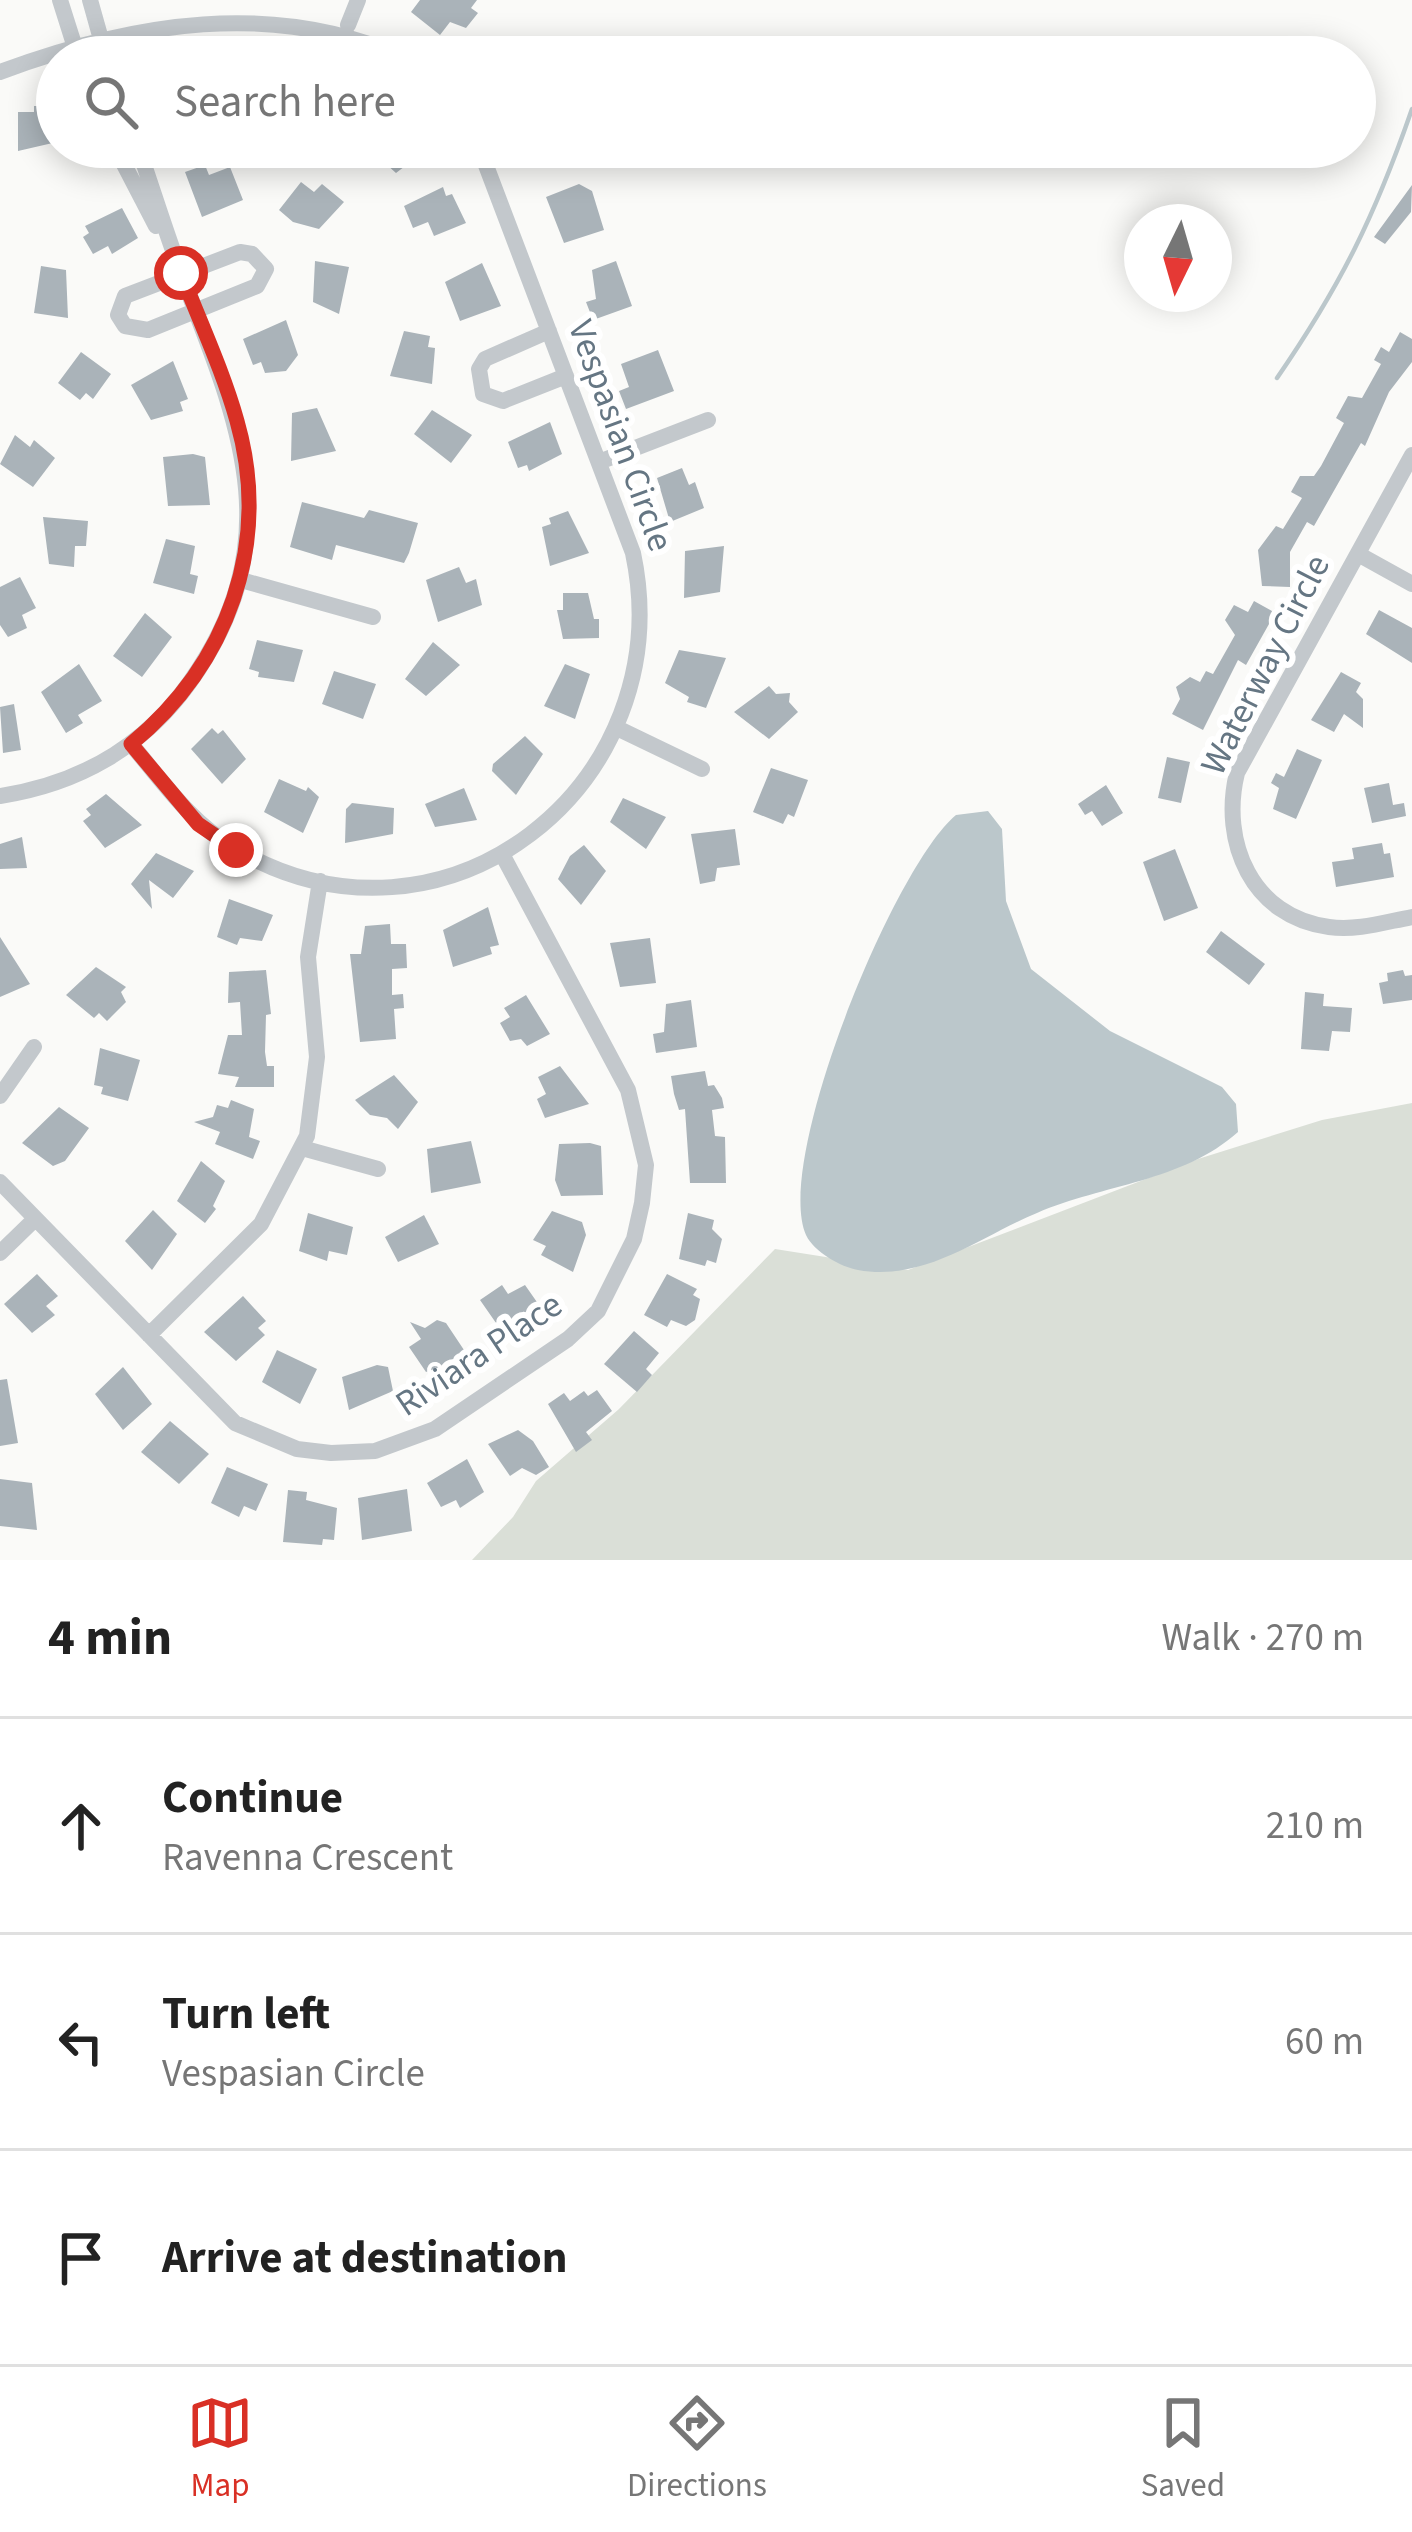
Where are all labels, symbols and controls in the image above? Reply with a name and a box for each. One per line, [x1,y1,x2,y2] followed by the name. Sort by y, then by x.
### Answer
[36,36,1376,168] search box
[78,69,144,135] icon: search
[174,70,396,134] text: Search here
[1124,204,1232,312] north arrow
[154,246,208,300] route start
[555,313,686,558] street label: Vespasian Circle
[1188,546,1343,784] street label: Waterway Circle
[209,823,263,877] route end
[385,1280,572,1429] street label: Riviara Place
[48,1602,172,1674] text: 4 min
[1161,1610,1364,1666] text: Walk · 270 m
[162,1766,343,1830] text: Continue
[48,1793,114,1859] icon: ahead
[1266,1798,1364,1854] text: 210 m
[162,1830,453,1886] text: Ravenna Crescent
[162,1982,330,2046] text: Turn left
[48,2009,114,2075] icon: left
[1285,2014,1364,2070] text: 60 m
[162,2046,425,2102] text: Vespasian Circle
[48,2225,114,2291] icon: arrive
[162,2226,567,2290] text: Arrive at destination
[187,2390,253,2509] tab: Map
[627,2390,767,2509] tab: Directions
[1141,2390,1225,2509] tab: Saved

